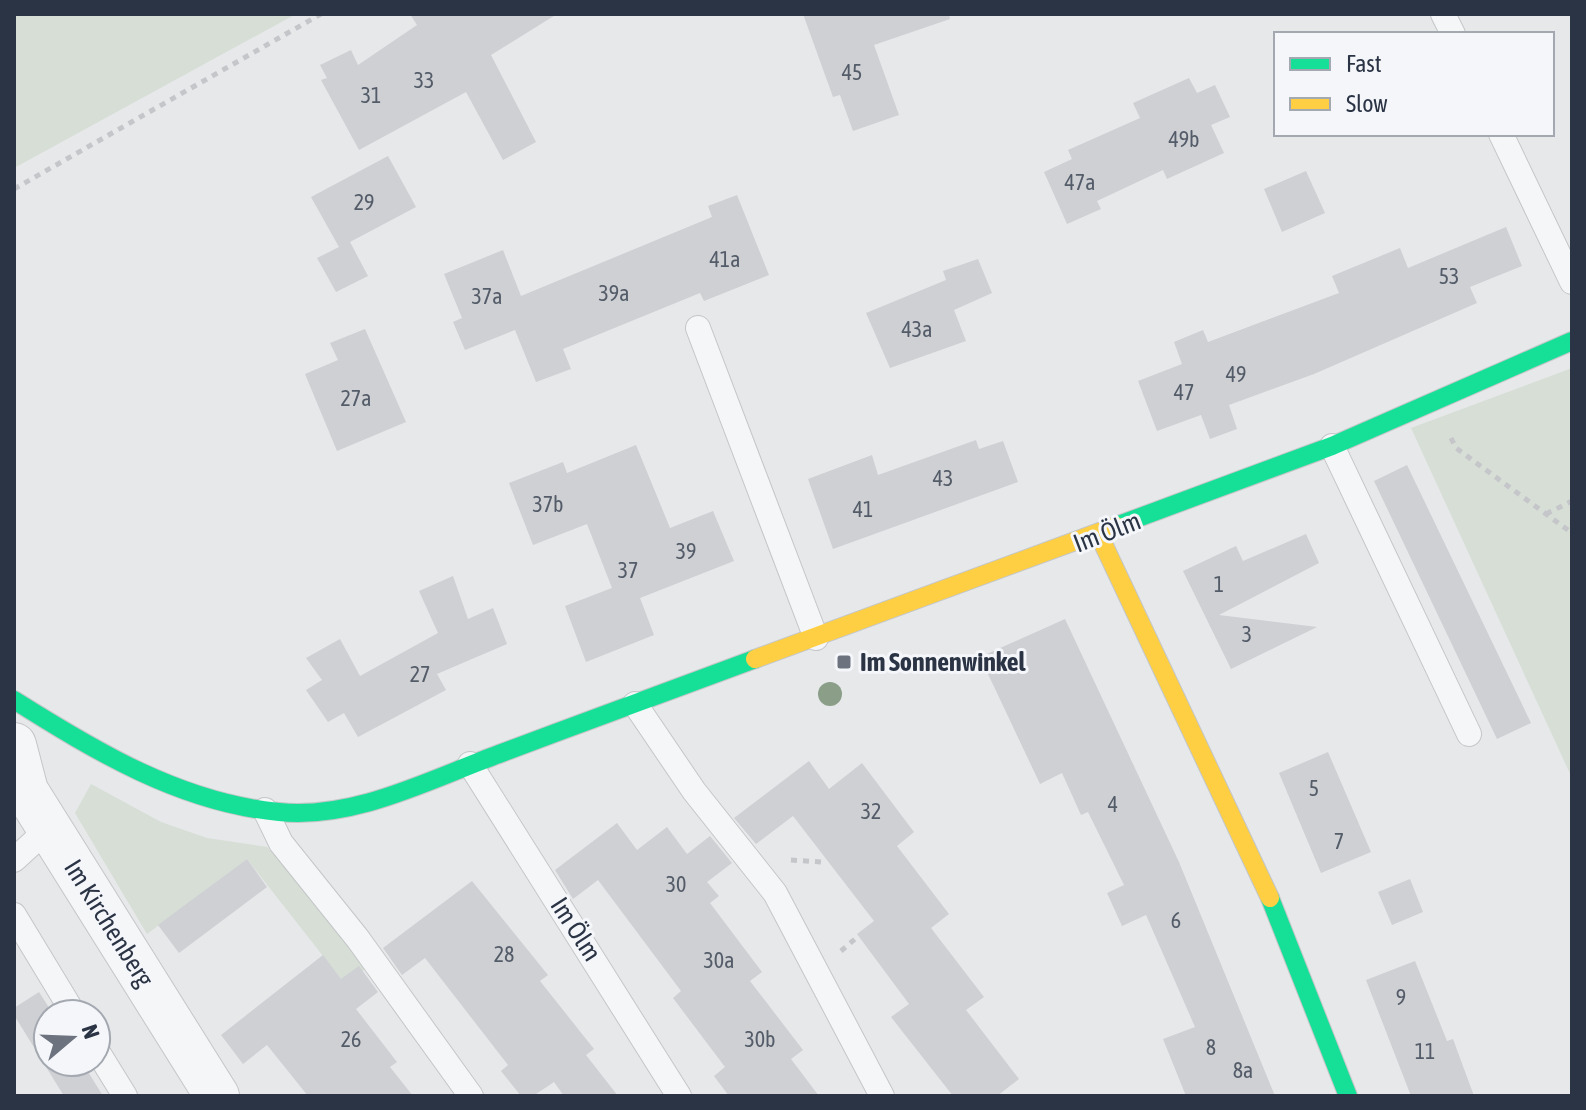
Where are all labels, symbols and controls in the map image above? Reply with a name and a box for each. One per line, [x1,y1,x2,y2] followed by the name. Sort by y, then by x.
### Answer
[1274,32,1554,136] legend
[1346,50,1382,77] text: Fast
[842,59,862,85] house number: 45
[414,67,434,93] house number: 33
[361,82,381,108] house number: 31
[1346,90,1388,117] text: Slow
[1168,126,1200,152] house number: 49b
[1065,169,1095,195] house number: 47a
[354,189,374,215] house number: 29
[710,246,740,272] house number: 41a
[1439,263,1459,289] house number: 53
[599,280,629,306] house number: 39a
[472,283,502,309] house number: 37a
[902,316,932,342] house number: 43a
[1226,361,1246,387] house number: 49
[1174,379,1194,405] house number: 47
[341,385,371,411] house number: 27a
[933,465,953,491] house number: 43
[532,491,564,517] house number: 37b
[853,496,873,522] house number: 41
[1069,506,1145,558] street label: Im Ölm
[676,538,696,564] house number: 39
[618,557,638,583] house number: 37
[1214,571,1224,597] house number: 1
[1242,621,1252,647] house number: 3
[860,647,1027,677] place label: Im Sonnenwinkel
[835,653,853,671] marker: Im Sonnenwinkel
[410,661,430,687] house number: 27
[1309,775,1319,801] house number: 5
[1108,791,1118,817] house number: 4
[861,798,881,824] house number: 32
[1334,828,1344,854] house number: 7
[58,854,160,993] street label: Im Kirchenberg
[666,871,686,897] house number: 30
[544,892,608,966] street label: Im Ölm
[1171,907,1181,933] house number: 6
[494,941,514,967] house number: 28
[704,947,734,973] house number: 30a
[1396,984,1406,1010] house number: 9
[32,998,112,1078] north arrow
[77,1021,105,1042] text: N
[341,1026,361,1052] house number: 26
[744,1026,776,1052] house number: 30b
[1206,1034,1216,1060] house number: 8
[1415,1038,1435,1064] house number: 11
[1233,1057,1253,1083] house number: 8a

